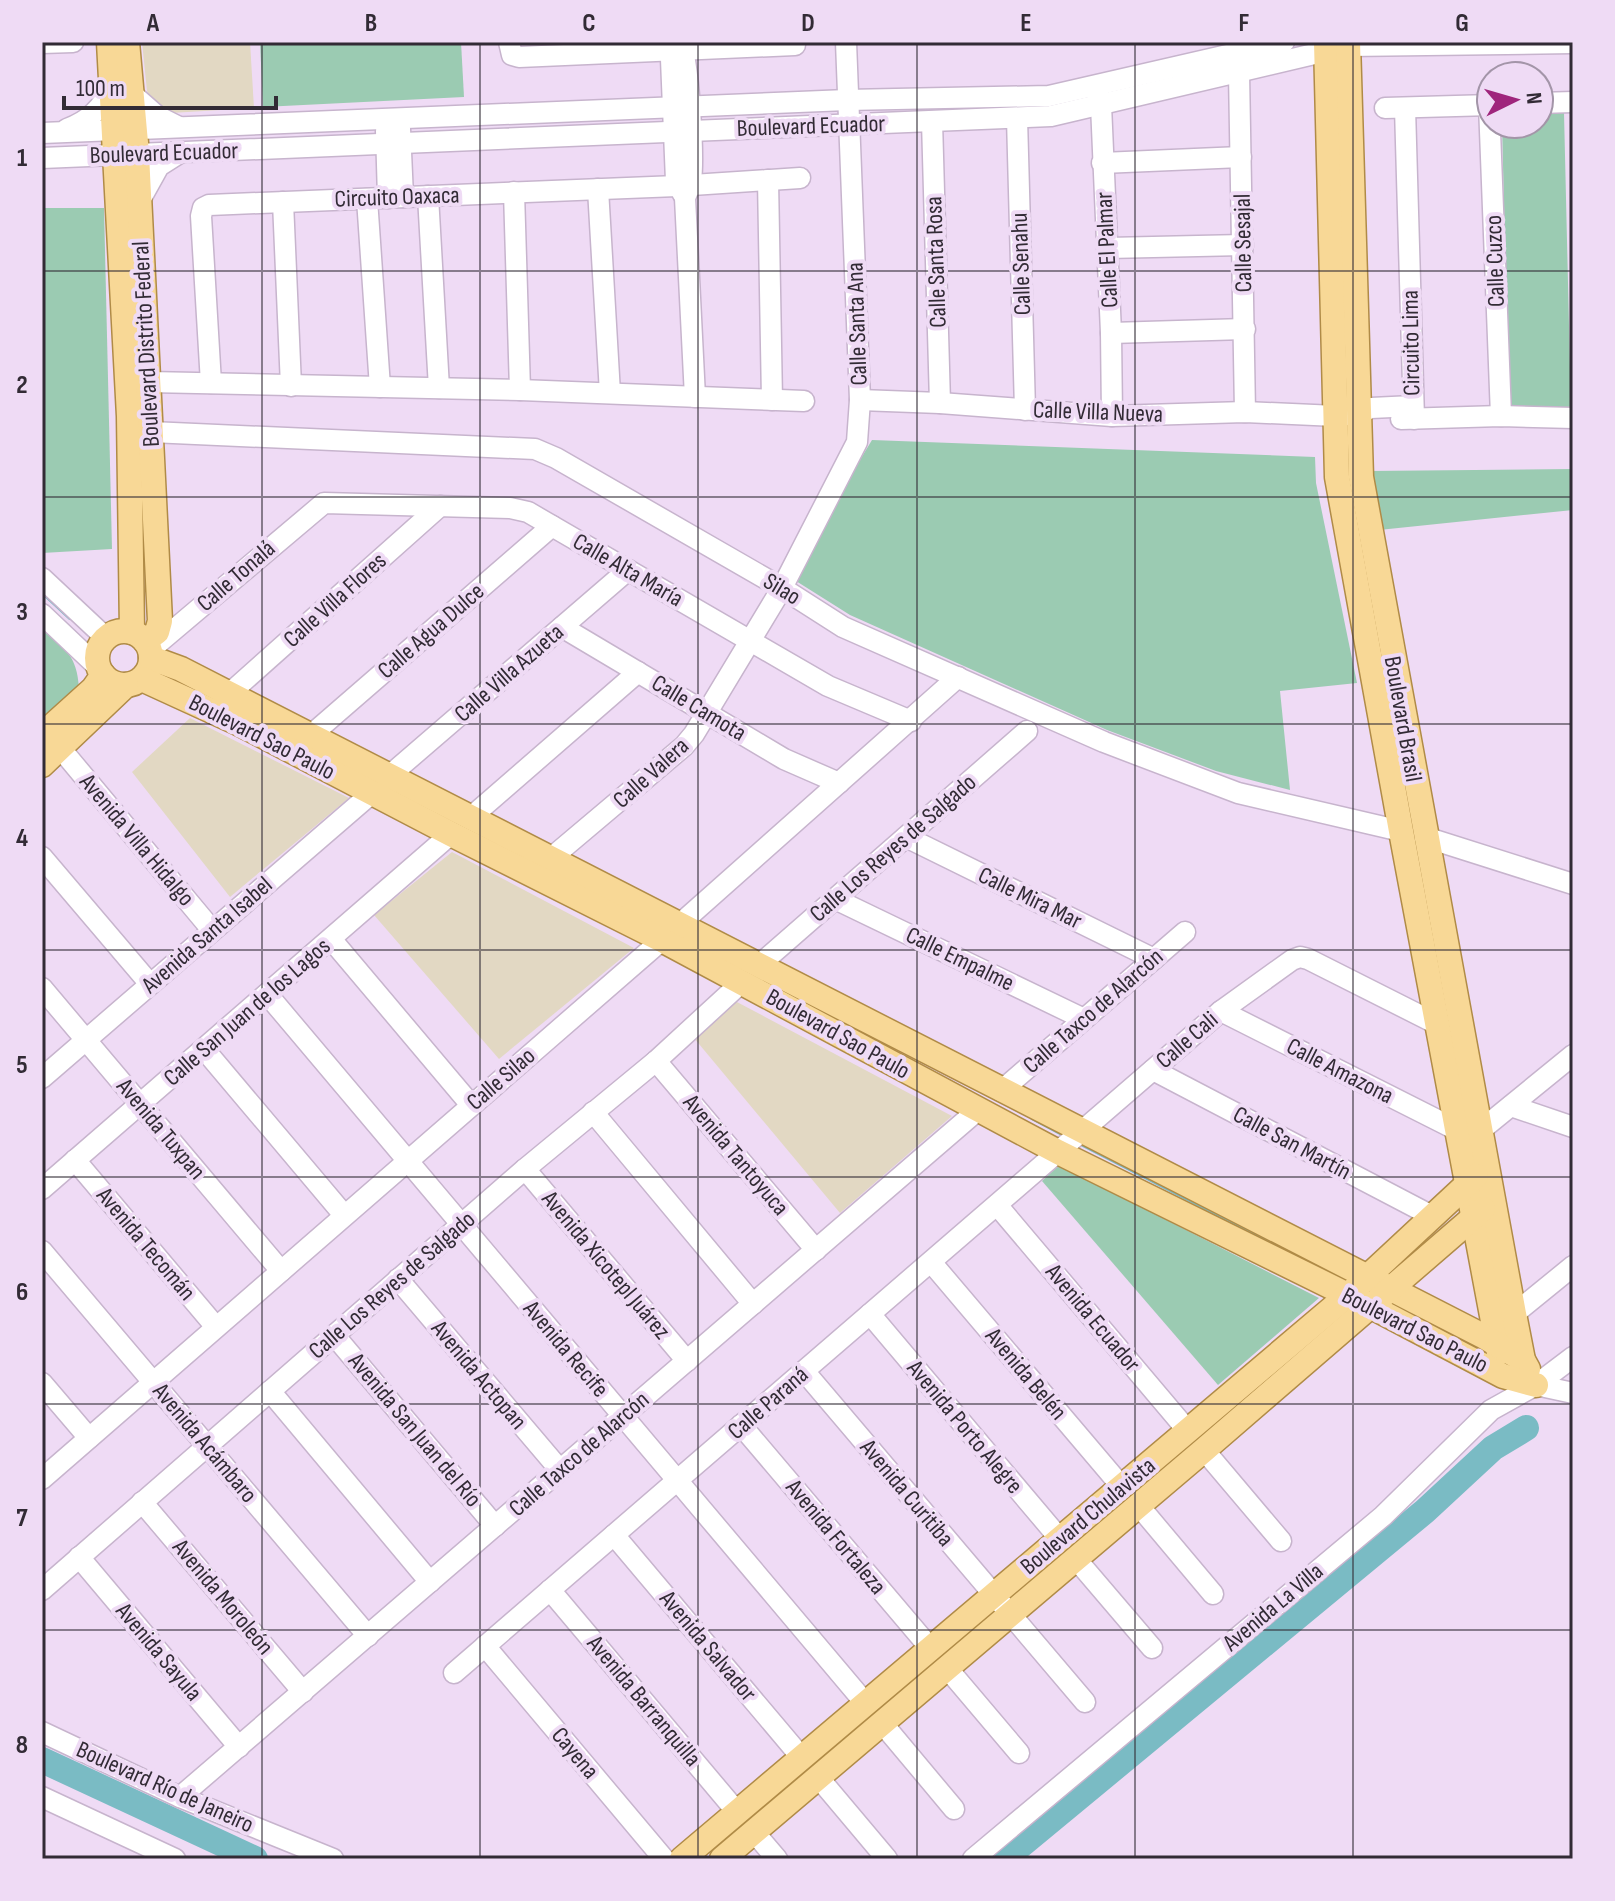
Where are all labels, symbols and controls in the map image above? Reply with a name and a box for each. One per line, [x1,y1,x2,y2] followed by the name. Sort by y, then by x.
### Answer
[146,8,160,39] text: A
[365,8,377,39] text: B
[582,8,596,39] text: C
[801,8,815,39] text: D
[1020,8,1032,39] text: E
[1239,8,1250,39] text: F
[1455,8,1469,39] text: G
[64,60,276,110] scale bar
[1475,60,1555,140] north arrow
[76,74,125,103] text: 100 m
[1519,91,1547,105] text: N
[736,109,886,143] street label: Boulevard Ecuador
[89,136,239,170] street label: Boulevard Ecuador
[17,143,27,174] text: 1
[334,180,460,214] street label: Circuito Oaxaca
[1089,191,1125,309] street label: Calle El Palmar
[1228,193,1258,293] street label: Calle Sesajal
[919,196,953,328] street label: Calle Santa Rosa
[1005,212,1037,316] street label: Calle Senahu
[1479,214,1511,308] street label: Calle Cuzco
[126,240,166,448] street label: Boulevard Distrito Federal
[840,262,874,386] street label: Calle Santa Ana
[1396,290,1426,396] street label: Circuito Lima
[16,370,28,401] text: 2
[1033,395,1163,429] street label: Calle Villa Nueva
[568,527,688,613] street label: Calle Alta María
[191,534,281,618] street label: Calle Tonalá
[278,546,392,654] street label: Calle Villa Flores
[758,567,806,611] street label: Silao
[372,577,490,685] street label: Calle Agua Dulce
[16,597,28,628] text: 3
[448,618,570,728] street label: Calle Villa Azueta
[1378,654,1428,784] street label: Boulevard Brasil
[646,668,752,748] street label: Calle Camota
[184,688,340,786] street label: Boulevard Sao Paulo
[607,731,695,815] street label: Calle Valera
[73,767,201,912] street label: Avenida Villa Hidalgo
[804,768,982,928] street label: Calle Los Reyes de Salgado
[16,823,28,854] text: 4
[974,861,1087,936] street label: Calle Mira Mar
[135,870,278,1000] street label: Avenida Santa Isabel
[901,920,1019,998] street label: Calle Empalme
[158,932,336,1092] street label: Calle San Juan de los Lagos
[1017,942,1169,1080] street label: Calle Taxco de Alarcón
[761,983,915,1085] street label: Boulevard Sao Paulo
[1150,1005,1224,1075] street label: Calle Cali
[1282,1032,1398,1110] street label: Calle Amazona
[461,1041,541,1117] street label: Calle Silao
[16,1050,28,1081] text: 5
[110,1072,212,1185] street label: Avenida Tuxpan
[676,1088,795,1221] street label: Avenida Tantoyuca
[1228,1100,1356,1186] street label: Calle San Martín
[90,1181,202,1306] street label: Avenida Tecomán
[535,1184,677,1345] street label: Avenida Xicotepl Juárez
[303,1205,481,1365] street label: Calle Los Reyes de Salgado
[1039,1257,1147,1378] street label: Avenida Ecuador
[16,1277,28,1308] text: 6
[1337,1281,1493,1379] street label: Boulevard Sao Paulo
[517,1294,615,1403] street label: Avenida Recife
[424,1314,533,1435] street label: Avenida Actopan
[978,1321,1073,1426] street label: Avenida Belén
[342,1346,488,1513] street label: Avenida San Juan del Río
[900,1354,1029,1500] street label: Avenida Porto Alegre
[722,1360,814,1446] street label: Calle Paraná
[146,1377,263,1509] street label: Avenida Acámbaro
[503,1385,655,1523] street label: Calle Taxco de Alarcón
[853,1433,960,1552] street label: Avenida Curitiba
[1015,1451,1161,1581] street label: Boulevard Chulavista
[779,1473,892,1600] street label: Avenida Fortaleza
[16,1503,28,1534] text: 7
[166,1533,280,1661] street label: Avenida Moroleón
[1216,1557,1329,1658] street label: Avenida La Villa
[653,1584,763,1707] street label: Avenida Salvador
[109,1596,208,1707] street label: Avenida Sayula
[580,1629,707,1772] street label: Avenida Barranquilla
[545,1721,605,1785] street label: Cayena
[16,1730,28,1761] text: 8
[72,1735,258,1839] street label: Boulevard Río de Janeiro

